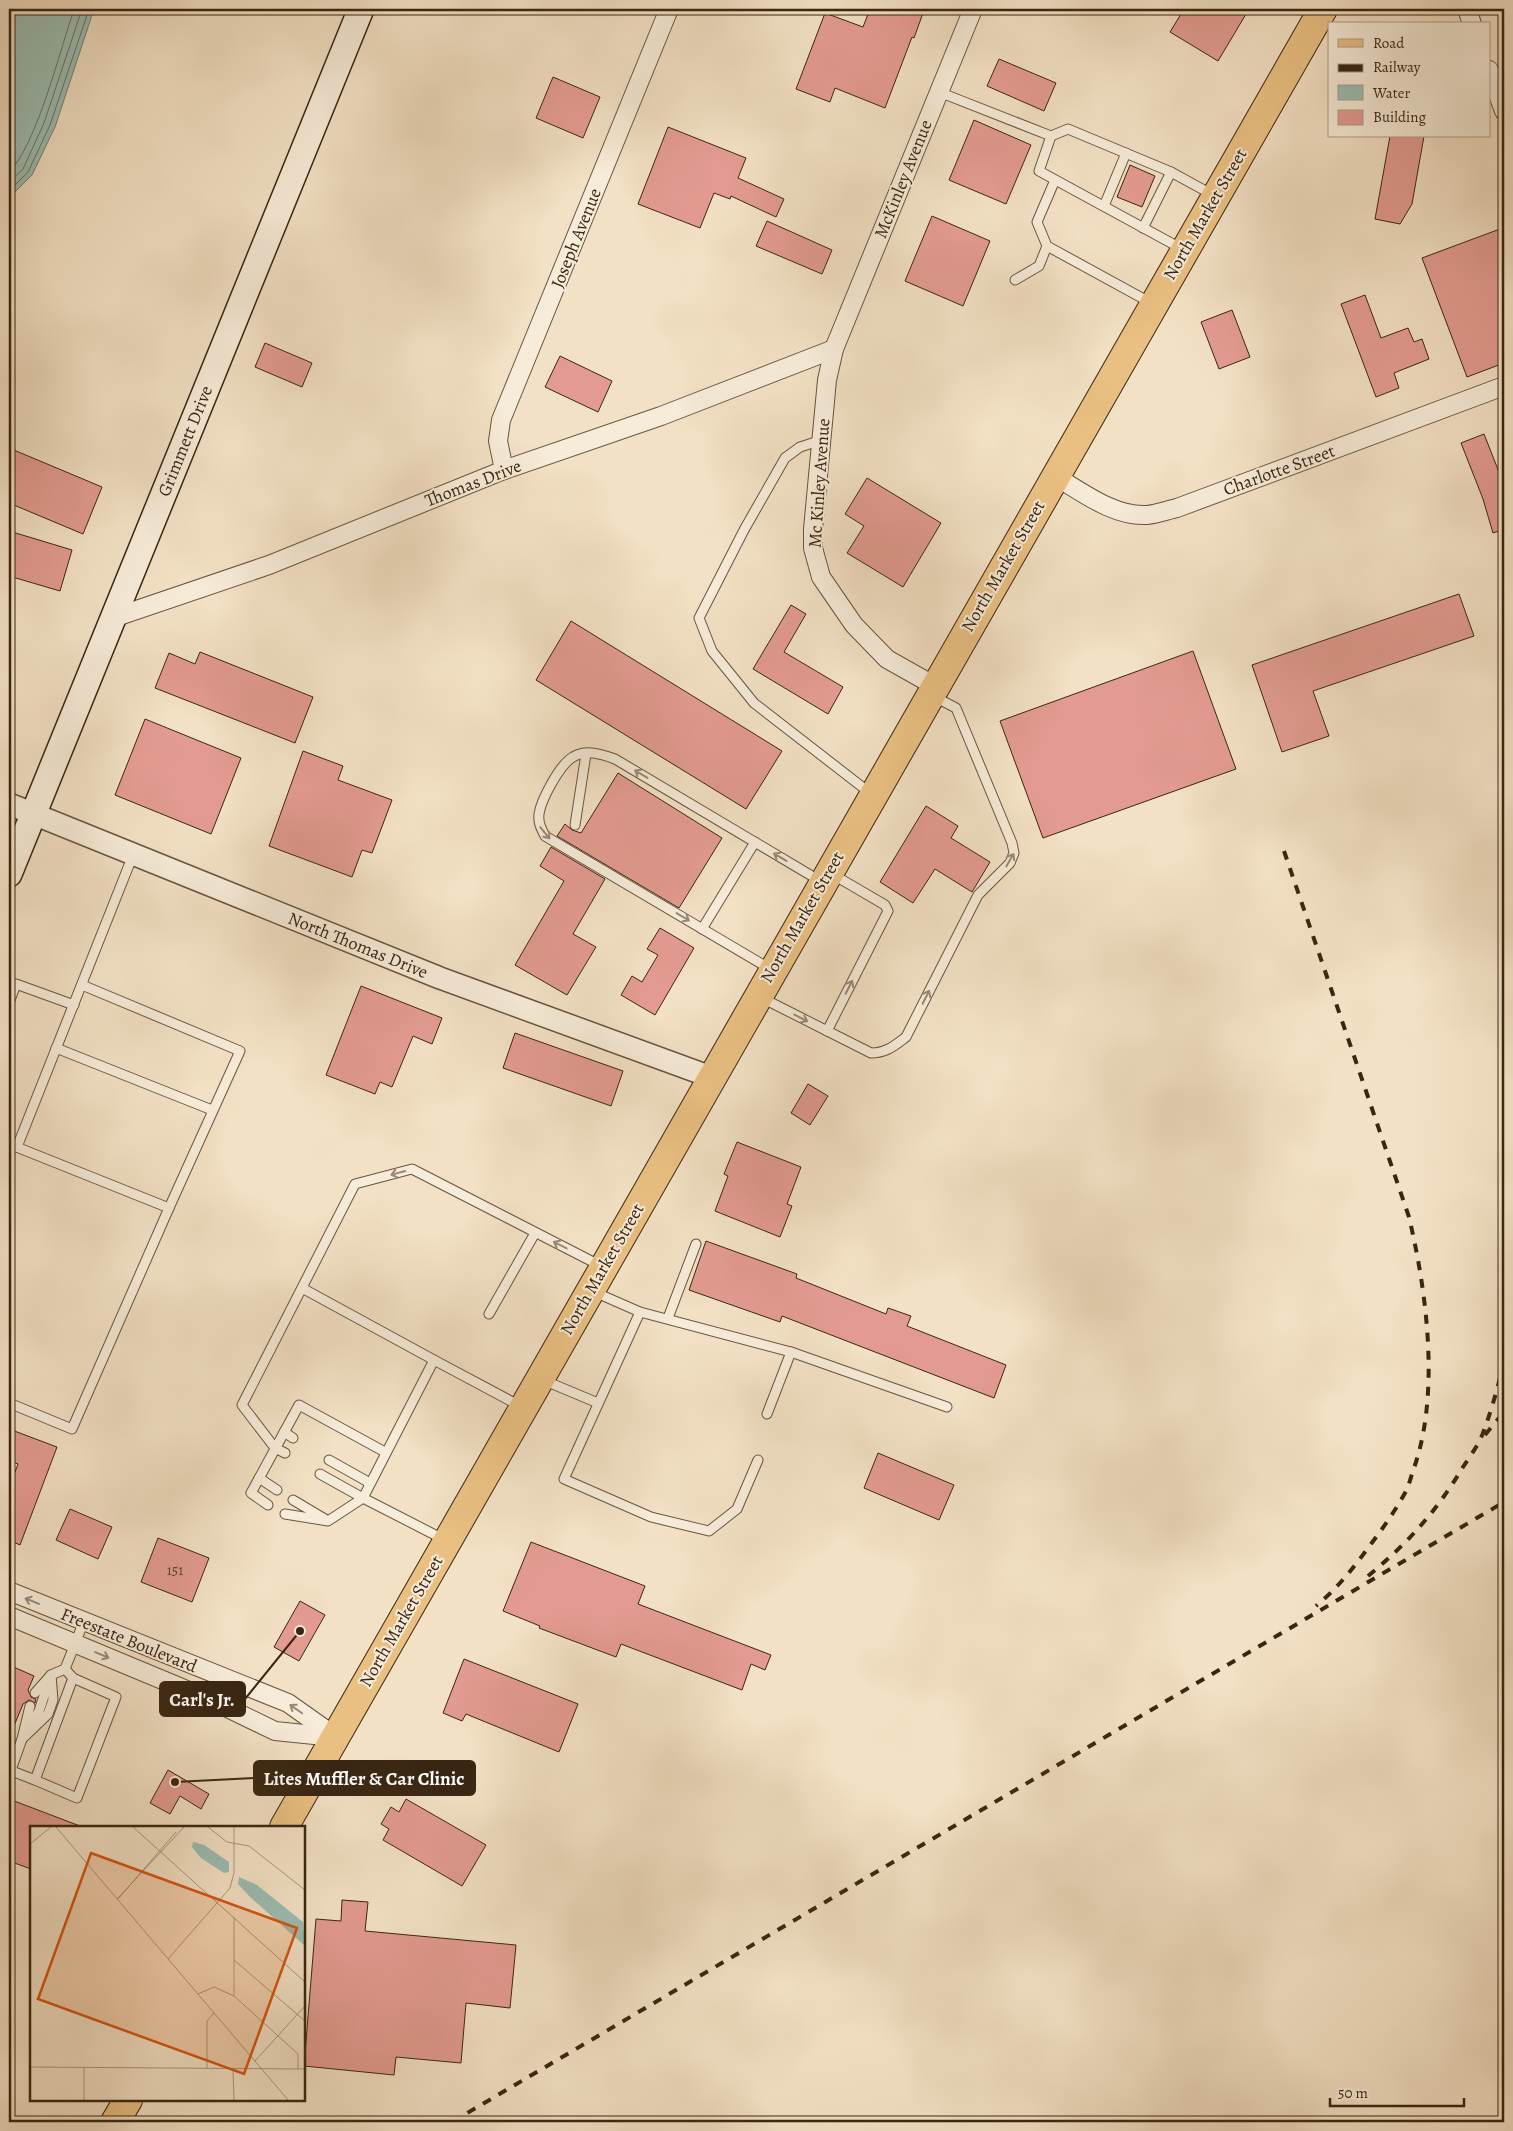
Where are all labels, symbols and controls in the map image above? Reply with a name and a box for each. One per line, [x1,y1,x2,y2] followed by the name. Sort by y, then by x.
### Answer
[1328,22,1490,138] legend
[1373,33,1405,53] text: Road
[1373,57,1421,77] text: Railway
[1372,83,1410,103] text: Water
[1373,107,1426,127] text: Building
[868,116,938,242] street label: McKinley Avenue
[1158,144,1252,284] street label: North Market Street
[545,184,607,292] street label: Joseph Avenue
[152,382,218,500] street label: Grimmett Drive
[802,417,836,549] street label: Mc Kinley Avenue
[1220,439,1338,501] street label: Charlotte Street
[421,454,525,512] street label: Thomas Drive
[956,496,1050,636] street label: North Market Street
[634,769,648,779] one-way arrow
[539,826,550,839] one-way arrow
[755,847,849,987] street label: North Market Street
[774,852,788,862] one-way arrow
[1005,853,1015,868] one-way arrow
[284,906,432,984] street label: North Thomas Drive
[675,913,689,923] one-way arrow
[844,980,854,995] one-way arrow
[921,990,931,1005] one-way arrow
[793,1014,808,1023] one-way arrow
[391,1169,407,1178] one-way arrow
[555,1199,649,1339] street label: North Market Street
[552,1240,567,1250] one-way arrow
[354,1551,448,1691] street label: North Market Street
[167,1560,183,1580] house number: 151
[25,1595,40,1604] one-way arrow
[57,1602,201,1678] street label: Freestate Boulevard
[94,1650,109,1660] one-way arrow
[160,1682,245,1716] callout: Carl's Jr.
[169,1687,235,1713] text: Carl's Jr.
[289,1704,303,1714] one-way arrow
[254,1761,475,1795] callout: Lites Muffler & Car Clinic
[263,1766,465,1792] text: Lites Muffler & Car Clinic
[30,1826,305,2101] inset map
[1330,2076,1464,2108] scale bar
[1338,2083,1368,2103] text: 50 m

